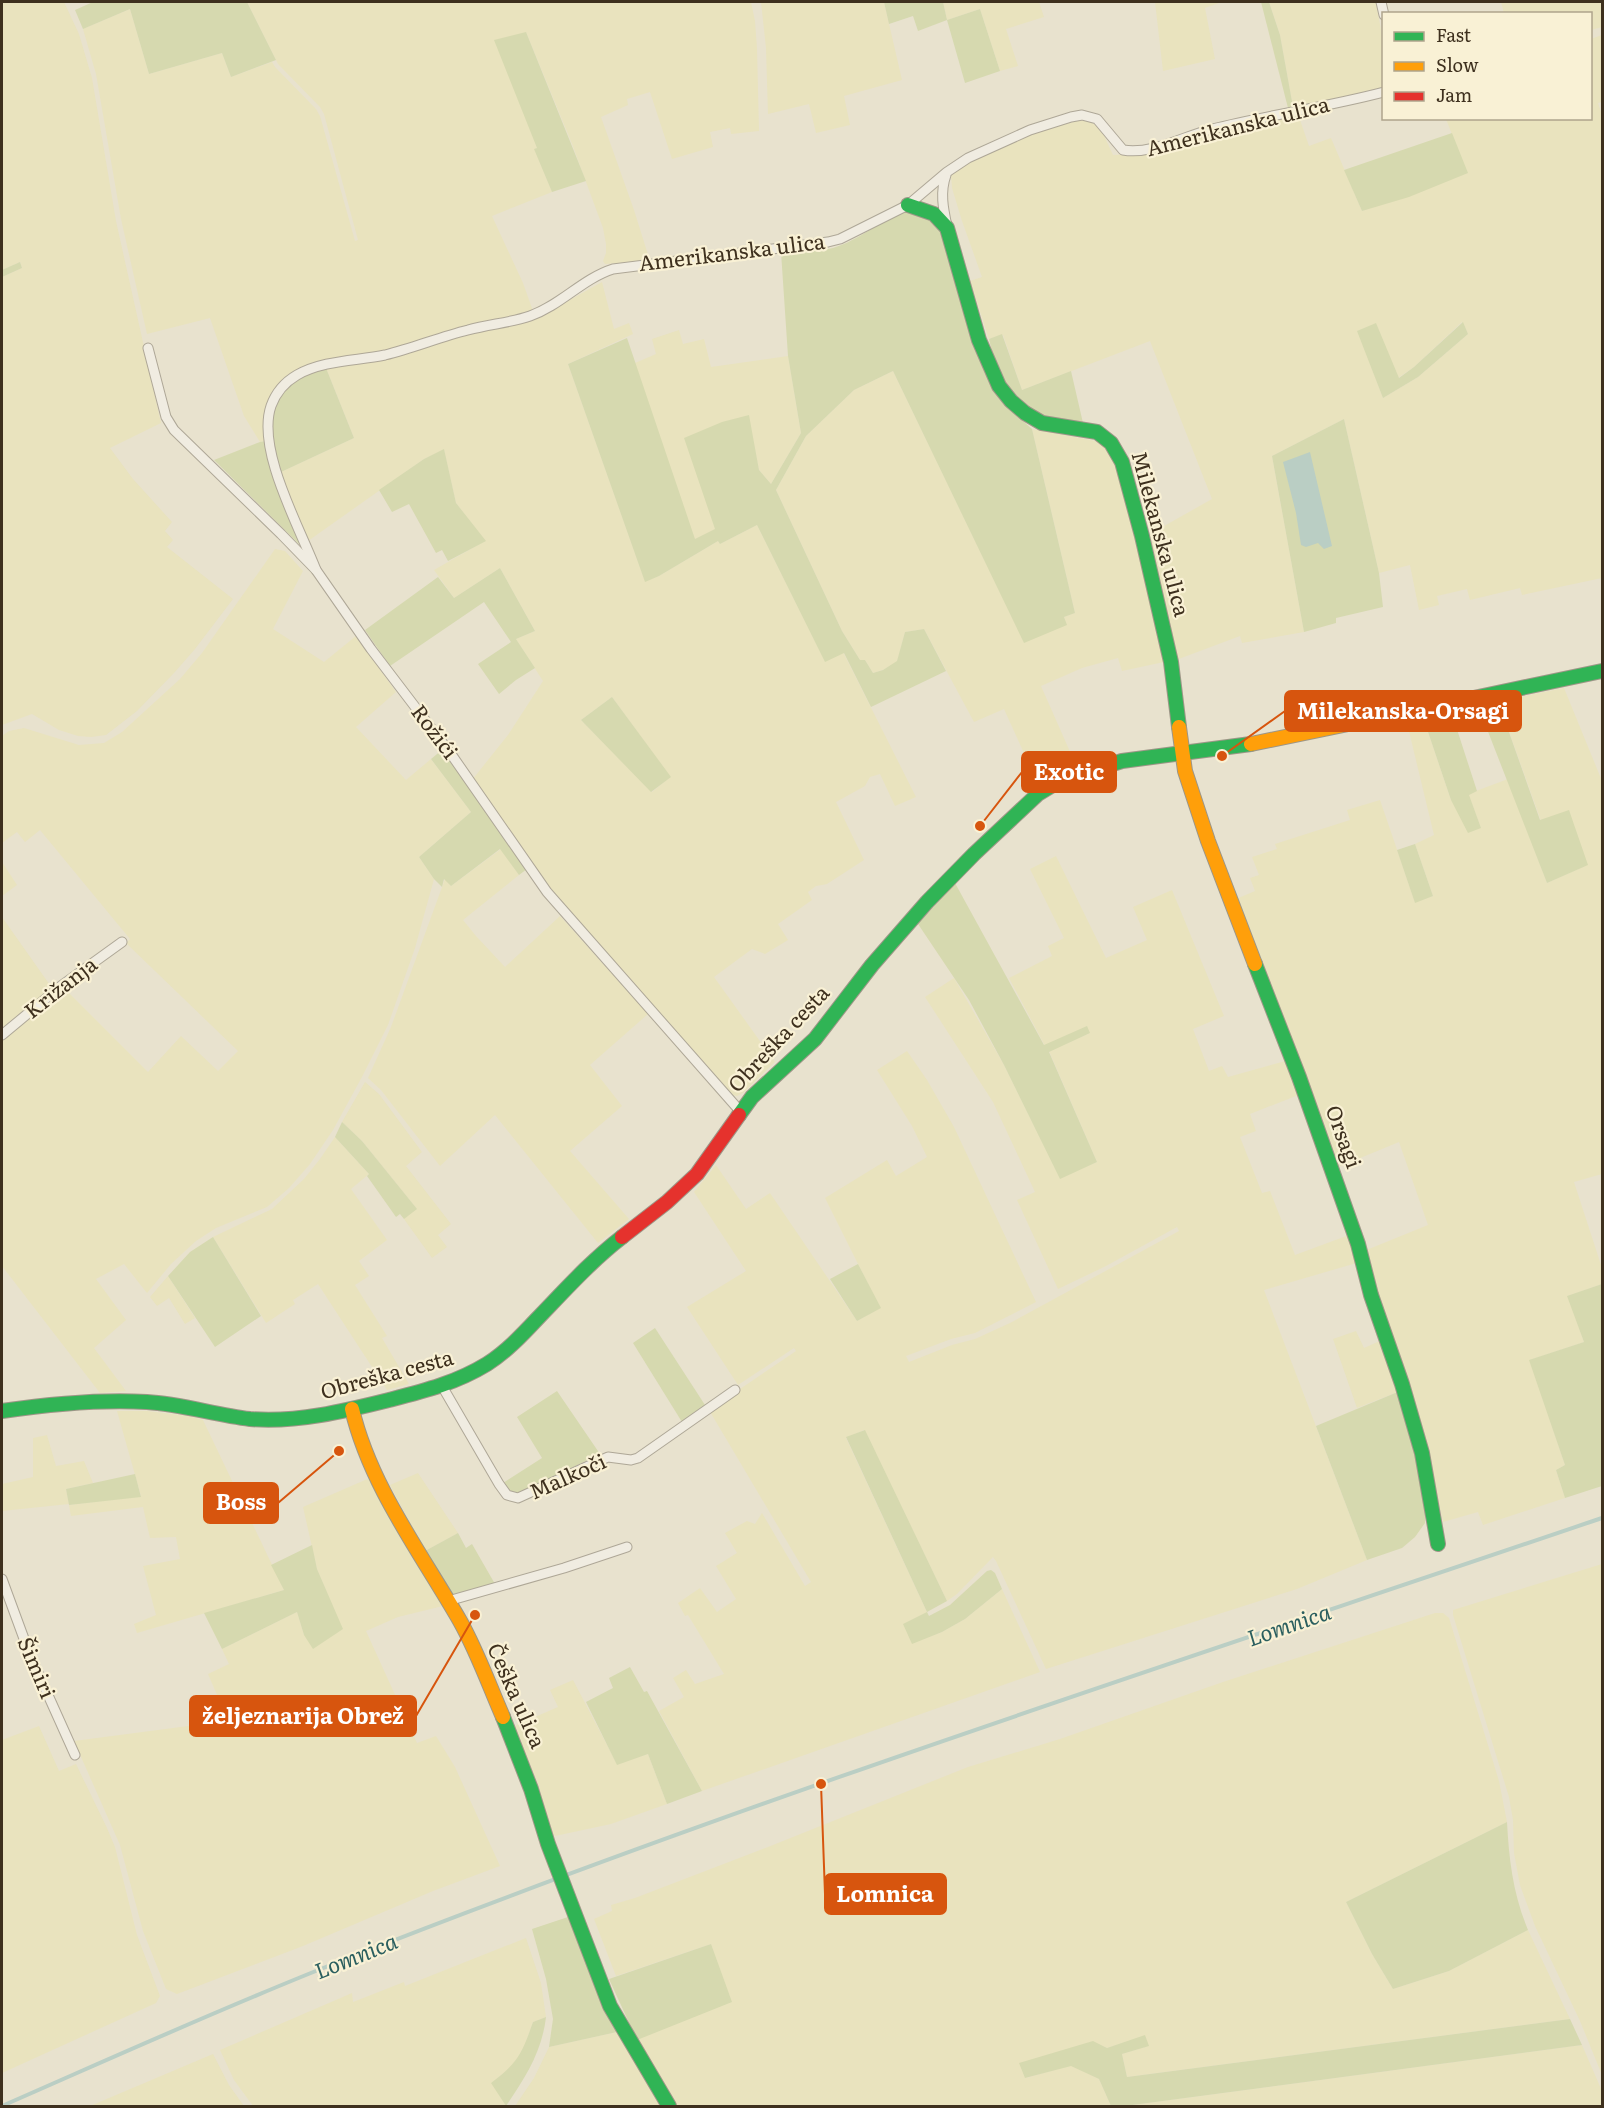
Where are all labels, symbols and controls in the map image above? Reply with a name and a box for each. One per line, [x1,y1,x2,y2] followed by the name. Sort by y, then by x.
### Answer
[1382,12,1592,120] legend
[1436,21,1472,48] text: Fast
[1436,51,1479,78] text: Slow
[1436,81,1472,108] text: Jam
[1143,87,1333,162] street label: Amerikanska ulica
[637,224,827,277] street label: Amerikanska ulica
[1125,447,1200,620] street label: Milekanska ulica
[1285,691,1521,731] callout: Milekanska-Orsagi
[1297,693,1509,726] text: Milekanska-Orsagi
[405,697,467,764] street label: Rožići
[1022,752,1116,792] callout: Exotic
[1034,754,1104,787] text: Exotic
[16,947,103,1024] street label: Križanja
[719,976,835,1098] street label: Obreška cesta
[1320,1100,1371,1172] street label: Orsagi
[316,1340,457,1405] street label: Obreška cesta
[524,1444,610,1505] street label: Malkoči
[204,1483,278,1523] callout: Boss
[216,1484,266,1517] text: Boss
[1242,1594,1335,1653] water label: Lomnica
[12,1632,65,1702] street label: Šimiri
[481,1637,556,1753] street label: Češka ulica
[190,1696,416,1736] callout: željeznarija Obrež
[202,1698,404,1731] text: željeznarija Obrež
[825,1874,946,1914] callout: Lomnica
[836,1876,934,1909] text: Lomnica
[309,1923,402,1986] water label: Lomnica

